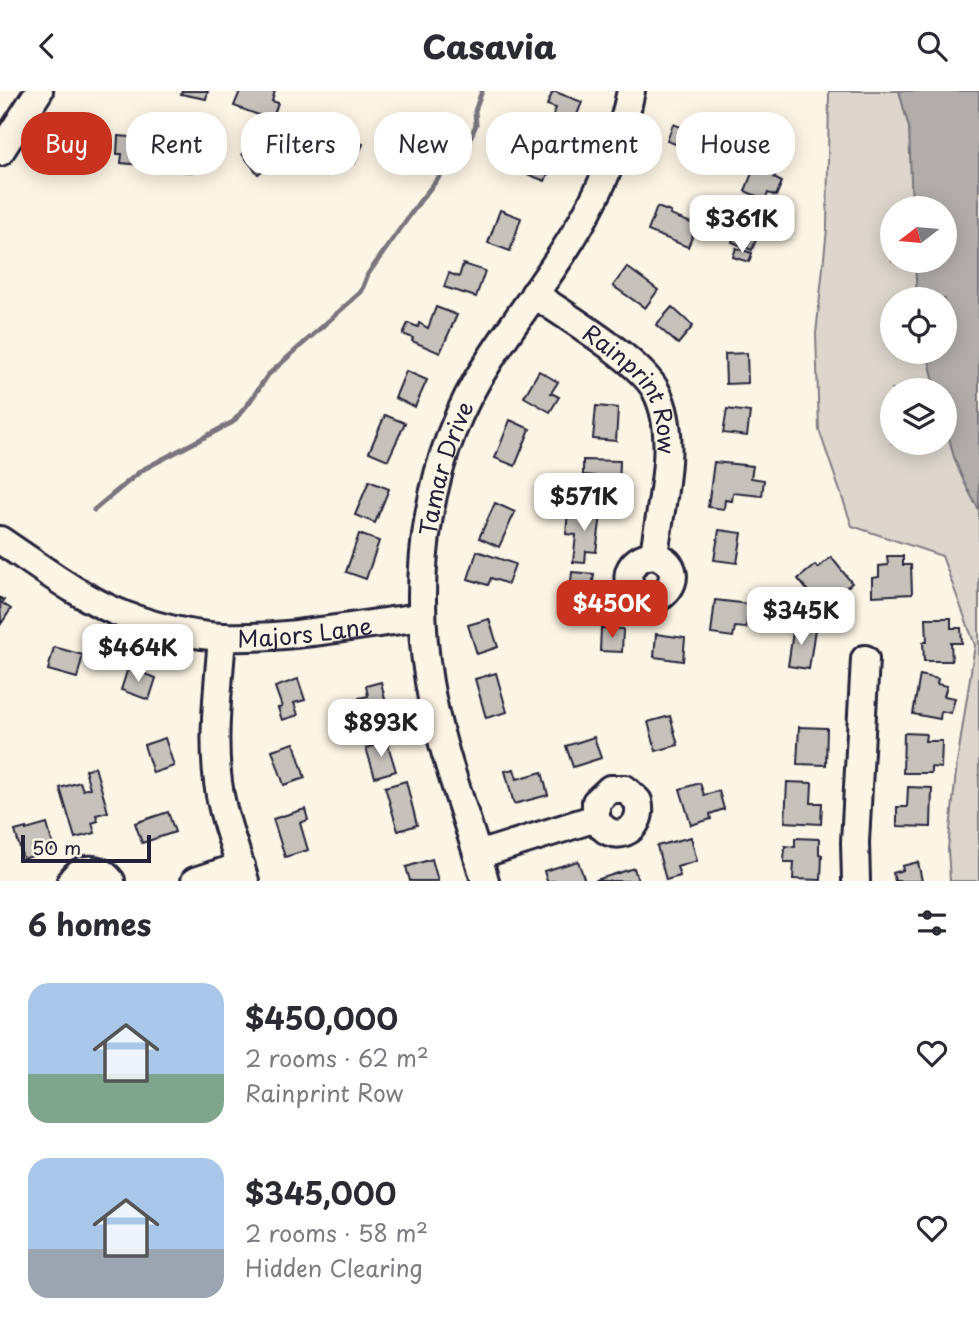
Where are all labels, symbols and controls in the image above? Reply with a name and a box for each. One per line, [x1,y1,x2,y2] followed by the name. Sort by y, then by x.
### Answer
[422,22,557,70] text: Casavia
[28,27,66,65] icon: back
[913,27,951,65] icon: search
[21,112,112,175] chip: Buy
[126,112,227,175] chip: Rent
[241,112,360,175] chip: Filters
[374,112,472,175] chip: New
[486,112,662,175] chip: Apartment
[676,112,795,175] chip: House
[693,195,791,255] pin: $361K
[880,196,957,273] north arrow
[880,196,957,455] map controls
[706,200,778,235] text: $361K
[880,287,957,364] button: locate
[576,315,685,454] street label: Rainprint Row
[880,378,957,455] button: layers
[409,394,481,538] street label: Tamar Drive
[535,473,633,533] pin: $571K
[550,478,618,513] text: $571K
[563,581,661,640] pin: $450K
[573,585,651,620] text: $450K
[752,587,850,647] pin: $345K
[763,592,839,627] text: $345K
[237,607,374,655] street label: Majors Lane
[89,625,187,684] pin: $464K
[98,629,178,664] text: $464K
[332,699,430,759] pin: $893K
[344,704,418,739] text: $893K
[21,832,150,864] scale bar
[32,833,81,861] text: 50 m
[28,901,151,946] text: 6 homes
[913,904,951,942] icon: filters
[245,995,398,1040] text: $450,000
[84,1011,168,1095] icon: home
[913,1034,951,1072] icon: heart
[245,1040,429,1075] text: 2 rooms · 62 m²
[245,1075,403,1110] text: Rainprint Row
[245,1170,396,1215] text: $345,000
[84,1186,168,1270] icon: home
[913,1209,951,1247] icon: heart
[245,1215,428,1250] text: 2 rooms · 58 m²
[245,1250,423,1285] text: Hidden Clearing

